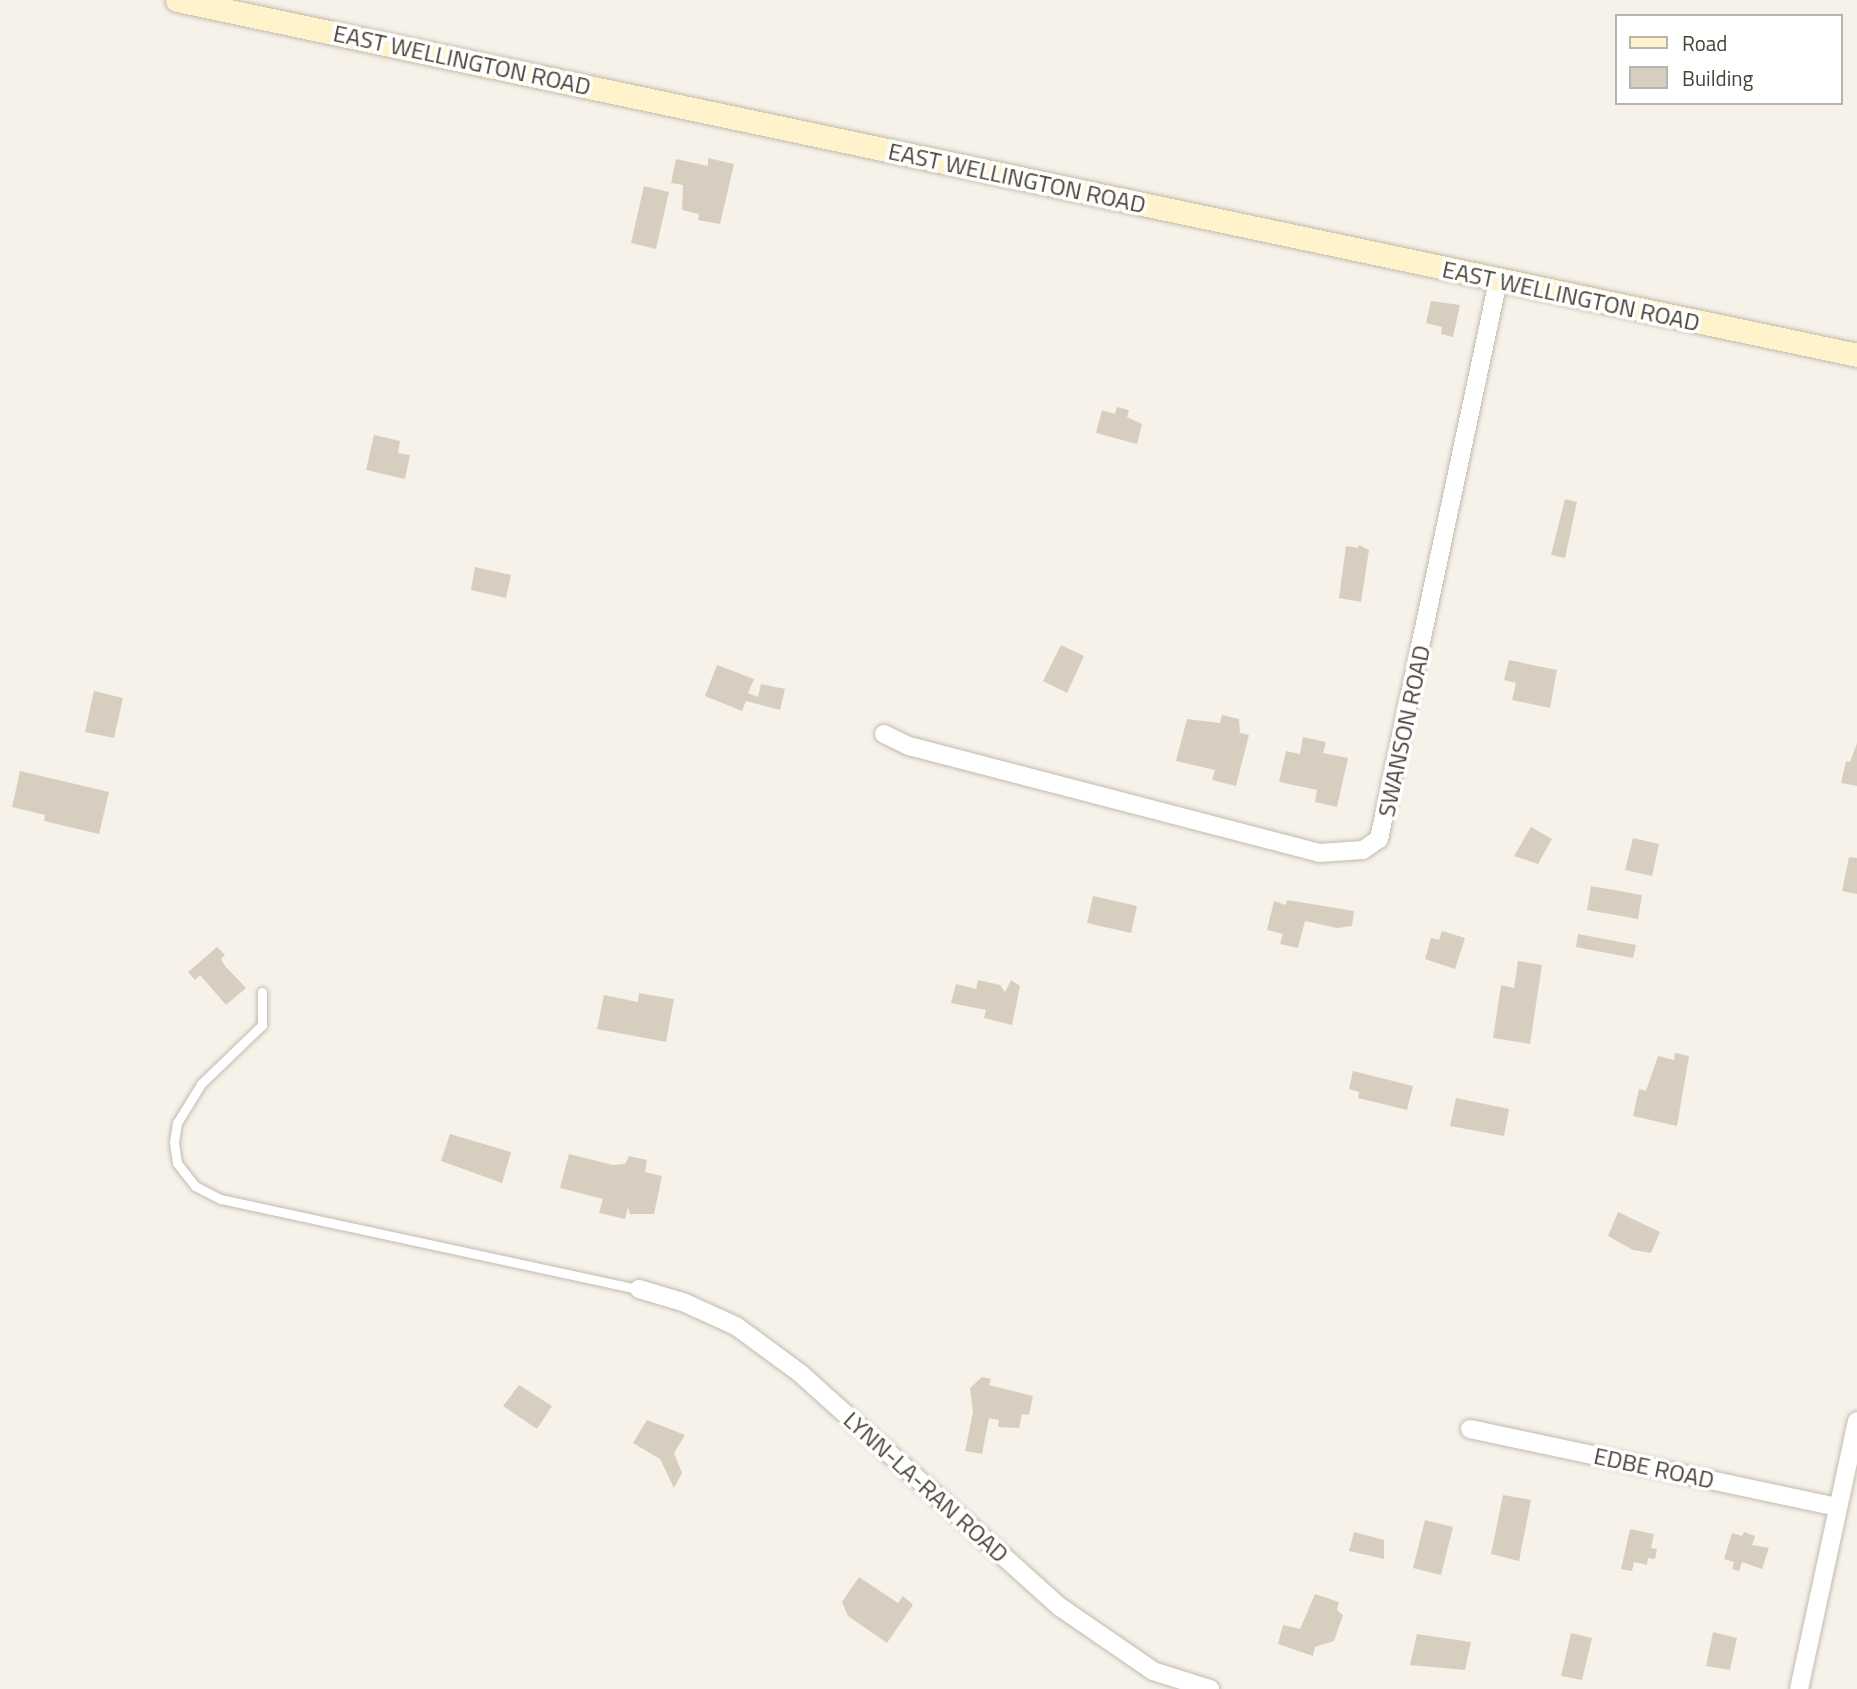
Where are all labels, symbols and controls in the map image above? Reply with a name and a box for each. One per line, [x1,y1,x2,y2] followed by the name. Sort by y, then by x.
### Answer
[1616,14,1843,105] legend
[331,19,593,101] street label: EAST WELLINGTON ROAD
[1682,27,1727,59] text: Road
[1682,62,1753,94] text: Building
[886,137,1148,219] street label: EAST WELLINGTON ROAD
[1440,255,1702,337] street label: EAST WELLINGTON ROAD
[1372,643,1436,819] street label: SWANSON ROAD
[838,1405,1014,1569] street label: LYNN-LA-RAN ROAD
[1591,1441,1717,1495] street label: EDBE ROAD

